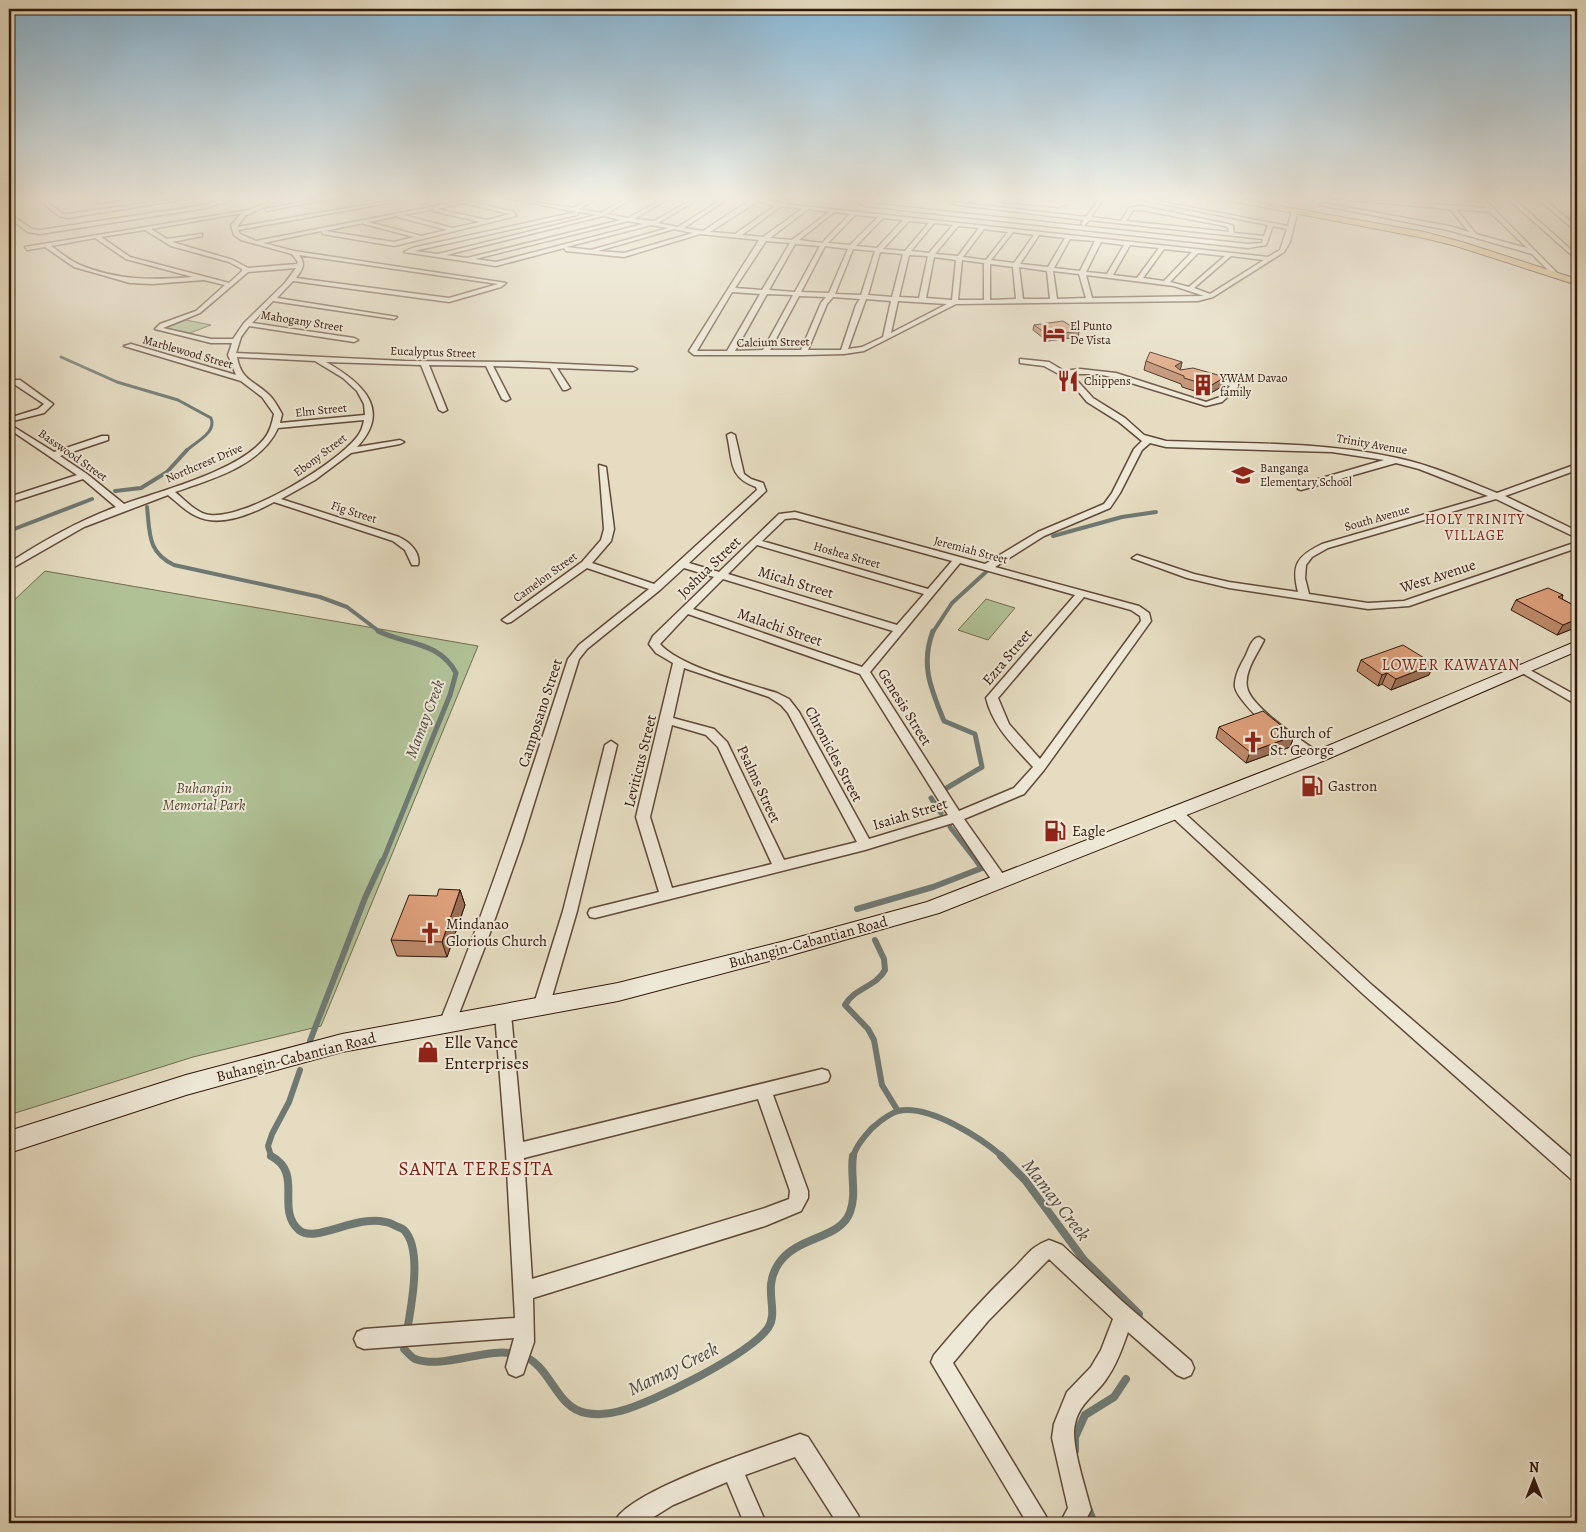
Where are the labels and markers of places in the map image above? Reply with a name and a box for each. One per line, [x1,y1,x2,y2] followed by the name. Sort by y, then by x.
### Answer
[1070,318,1112,348] place label: El Punto De Vista
[1041,320,1067,346] hotel icon: El Punto De Vista
[1055,368,1081,394] restaurant icon: Chippens
[1219,370,1288,400] place label: YWAM Davao family
[1190,372,1216,398] building icon: YWAM Davao family
[1084,373,1131,389] place label: Chippens
[1260,460,1352,490] place label: Banganga Elementary School
[1230,462,1256,488] school or university icon: Banganga Elementary School
[1270,723,1334,760] place label: Church of St. George
[1240,729,1266,755] church icon: Church of St. George
[1299,773,1325,799] fuel station icon: Gastron
[1328,776,1377,796] place label: Gastron
[1042,818,1068,844] fuel station icon: Eagle
[1072,821,1106,841] place label: Eagle
[446,914,547,951] place label: Mindanao Glorious Church
[417,920,443,946] church icon: Mindanao Glorious Church
[444,1030,529,1075] place label: Elle Vance Enterprises
[415,1039,441,1065] shop icon: Elle Vance Enterprises

